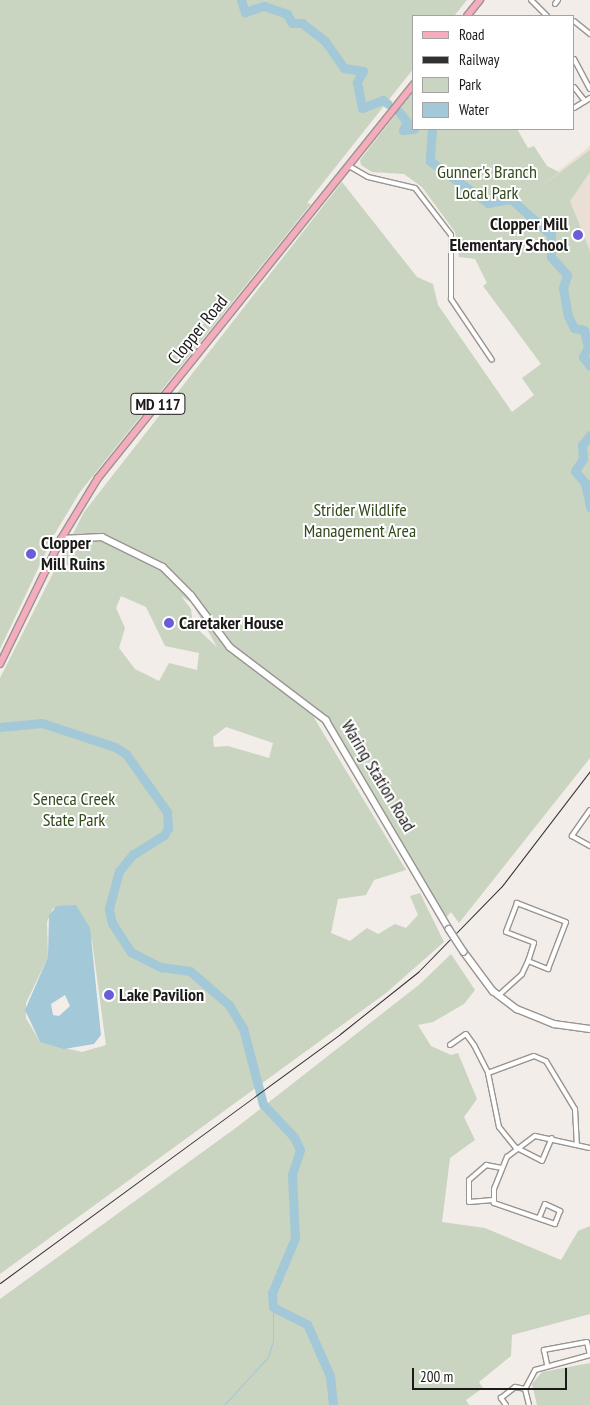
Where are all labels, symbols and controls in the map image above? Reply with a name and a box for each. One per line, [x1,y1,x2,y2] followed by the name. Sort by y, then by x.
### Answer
[412,15,575,130] legend
[459,25,485,44] text: Road
[459,50,499,69] text: Railway
[459,75,481,94] text: Park
[459,100,489,119] text: Water
[437,162,537,204] park label: Gunner's Branch Local Park
[449,214,568,256] place label: Clopper Mill Elementary School
[572,229,584,241] marker: Clopper Mill Elementary School
[164,291,232,369] street label: Clopper Road
[129,390,187,418] road number: MD 117
[304,500,416,542] park label: Strider Wildlife Management Area
[41,533,105,576] place label: Clopper Mill Ruins
[25,548,37,560] marker: Clopper Mill Ruins
[179,612,284,634] place label: Caretaker House
[163,617,175,629] marker: Caretaker House
[336,716,420,836] street label: Waring Station Road
[33,789,115,832] park label: Seneca Creek State Park
[119,984,204,1006] place label: Lake Pavilion
[103,989,115,1001] marker: Lake Pavilion
[415,1358,570,1390] scale bar
[420,1367,453,1386] text: 200 m

